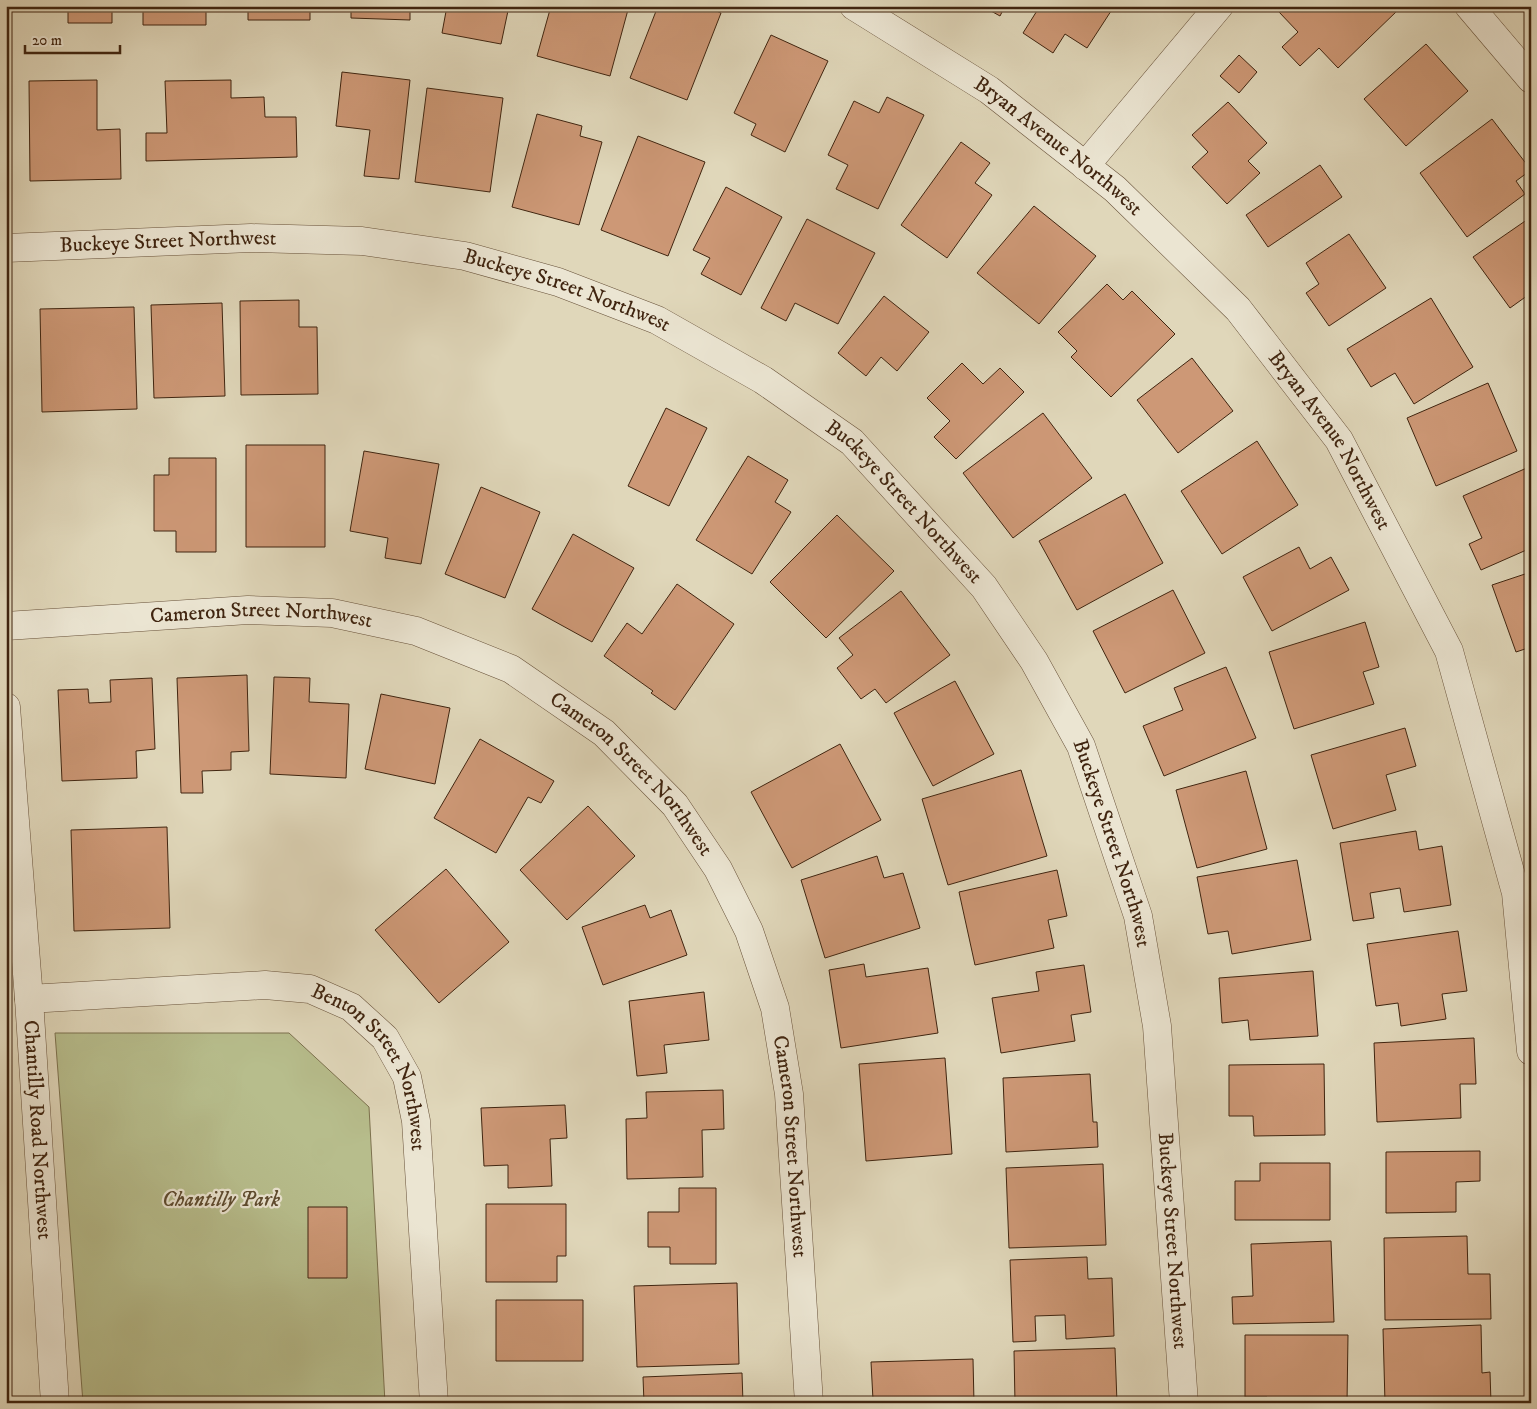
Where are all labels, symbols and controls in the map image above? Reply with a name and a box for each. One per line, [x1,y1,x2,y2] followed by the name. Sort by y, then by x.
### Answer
[25,22,120,54] scale bar
[32,31,62,50] text: 20 m
[969,71,1148,222] street label: Bryan Avenue Northwest
[59,225,277,259] street label: Buckeye Street Northwest
[461,243,675,338] street label: Buckeye Street Northwest
[1262,346,1397,535] street label: Bryan Avenue Northwest
[820,414,988,589] street label: Buckeye Street Northwest
[149,597,375,634] street label: Cameron Street Northwest
[544,686,719,861] street label: Cameron Street Northwest
[1067,736,1156,950] street label: Buckeye Street Northwest
[307,978,431,1152] street label: Benton Street Northwest
[17,1019,57,1241] street label: Chantilly Road Northwest
[767,1033,813,1259] street label: Cameron Street Northwest
[1152,1132,1193,1350] street label: Buckeye Street Northwest
[162,1187,280,1213] park label: Chantilly Park

